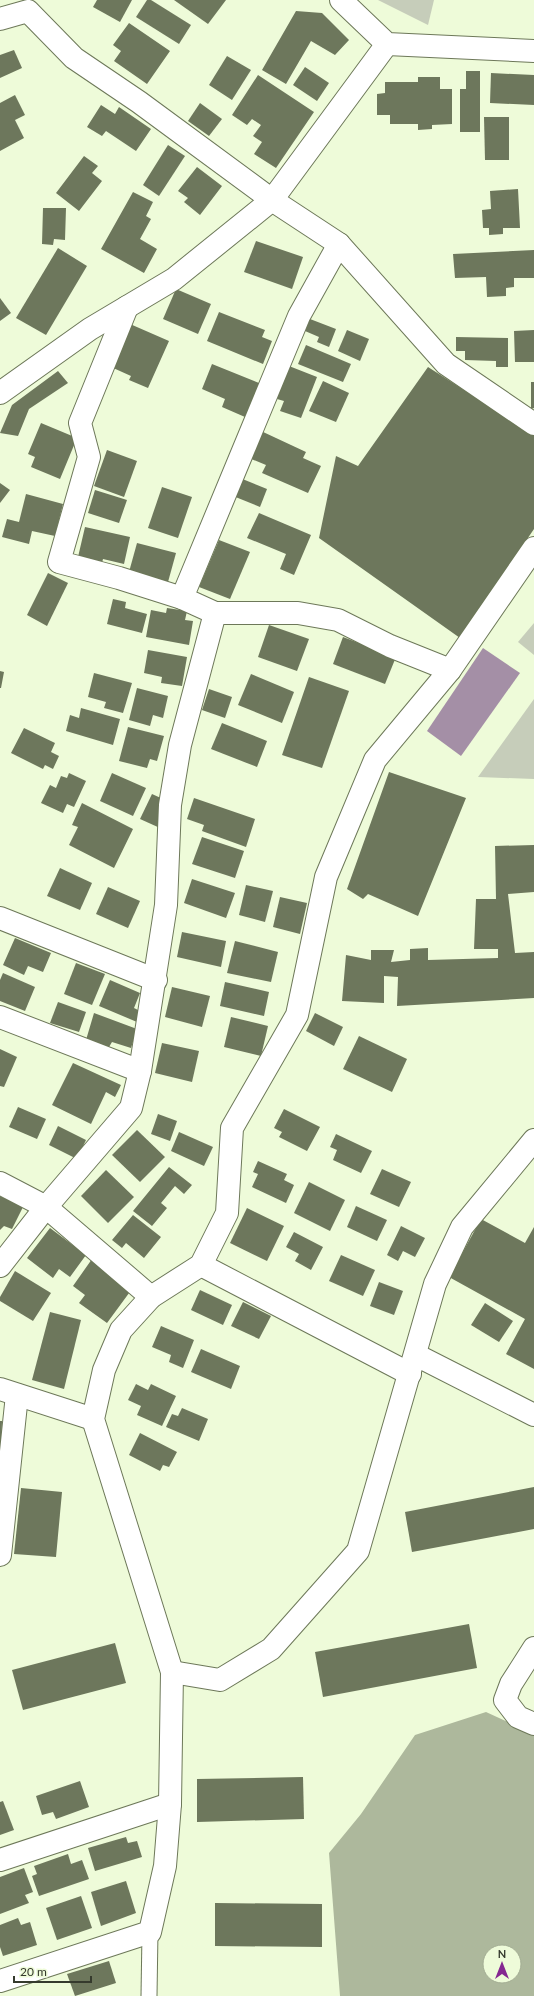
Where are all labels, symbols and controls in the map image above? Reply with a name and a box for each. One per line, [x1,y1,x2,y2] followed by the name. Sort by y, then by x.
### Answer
[482,1944,522,1984] north arrow
[498,1947,506,1960] text: N
[14,1958,91,1984] scale bar
[20,1964,47,1979] text: 20 m

